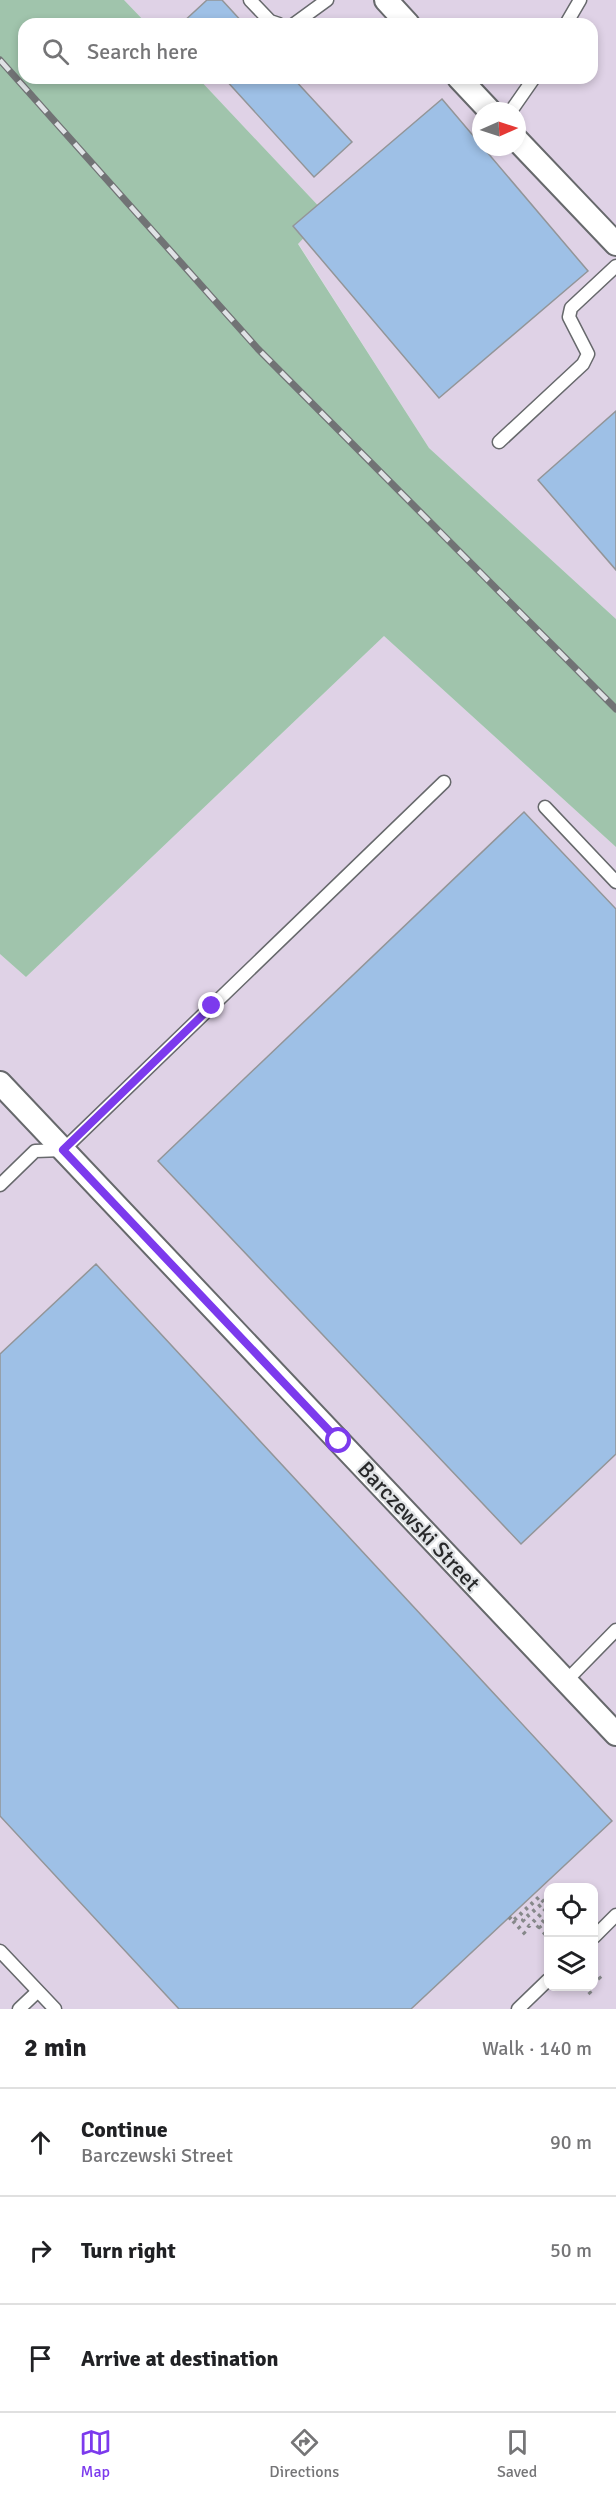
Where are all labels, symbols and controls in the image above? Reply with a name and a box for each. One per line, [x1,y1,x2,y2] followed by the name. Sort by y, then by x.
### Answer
[18,18,598,84] search box
[39,35,72,68] icon: search
[87,38,198,65] text: Search here
[472,102,526,156] north arrow
[198,992,224,1018] route end
[325,1427,351,1453] route start
[352,1456,486,1597] street label: Barczewski Street
[544,1883,598,1991] map controls
[544,1883,598,1937] button: locate
[544,1937,598,1991] button: layers
[24,2032,87,2064] text: 2 min
[482,2036,592,2061] text: Walk · 140 m
[81,2116,168,2143] text: Continue
[24,2126,57,2159] icon: ahead
[550,2130,592,2155] text: 90 m
[81,2143,233,2168] text: Barczewski Street
[24,2234,57,2267] icon: right
[81,2237,176,2264] text: Turn right
[550,2238,592,2263] text: 50 m
[24,2342,57,2375] icon: arrive
[81,2345,278,2372] text: Arrive at destination
[79,2426,112,2482] tab: Map
[269,2426,339,2482] tab: Directions
[497,2426,537,2482] tab: Saved

